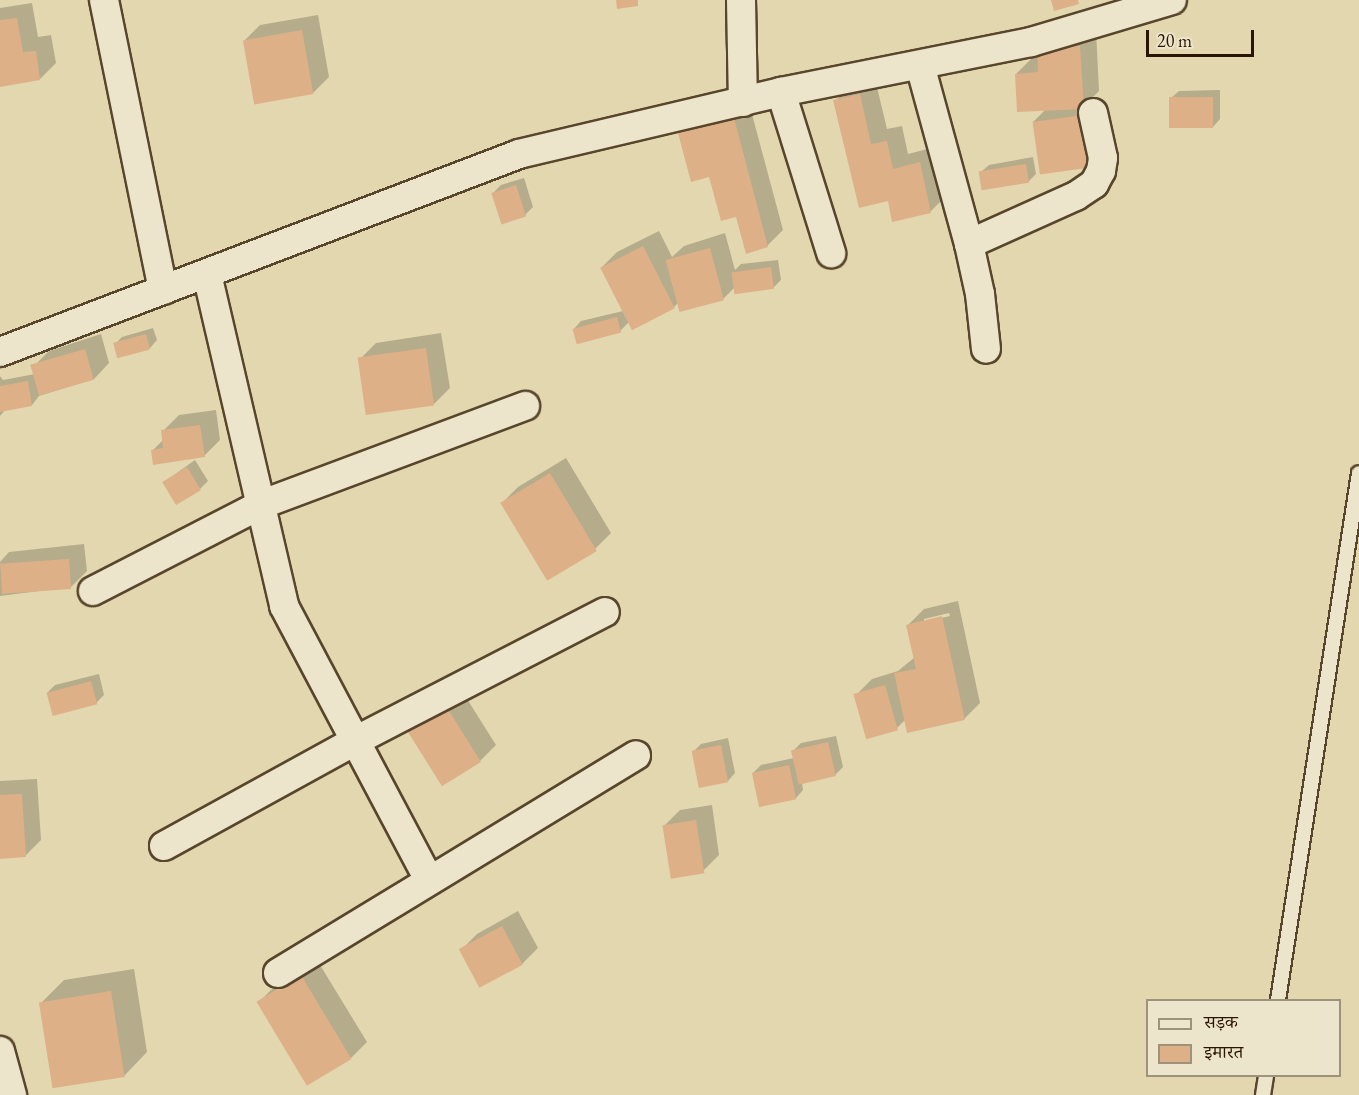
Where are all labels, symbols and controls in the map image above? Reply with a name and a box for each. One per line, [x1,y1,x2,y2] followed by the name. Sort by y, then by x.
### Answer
[1149,18,1257,56] scale bar
[1157,29,1192,52] text: 20 m
[1146,999,1341,1077] legend
[1204,1010,1238,1033] text: सड़क
[1204,1040,1243,1063] text: इमारत

